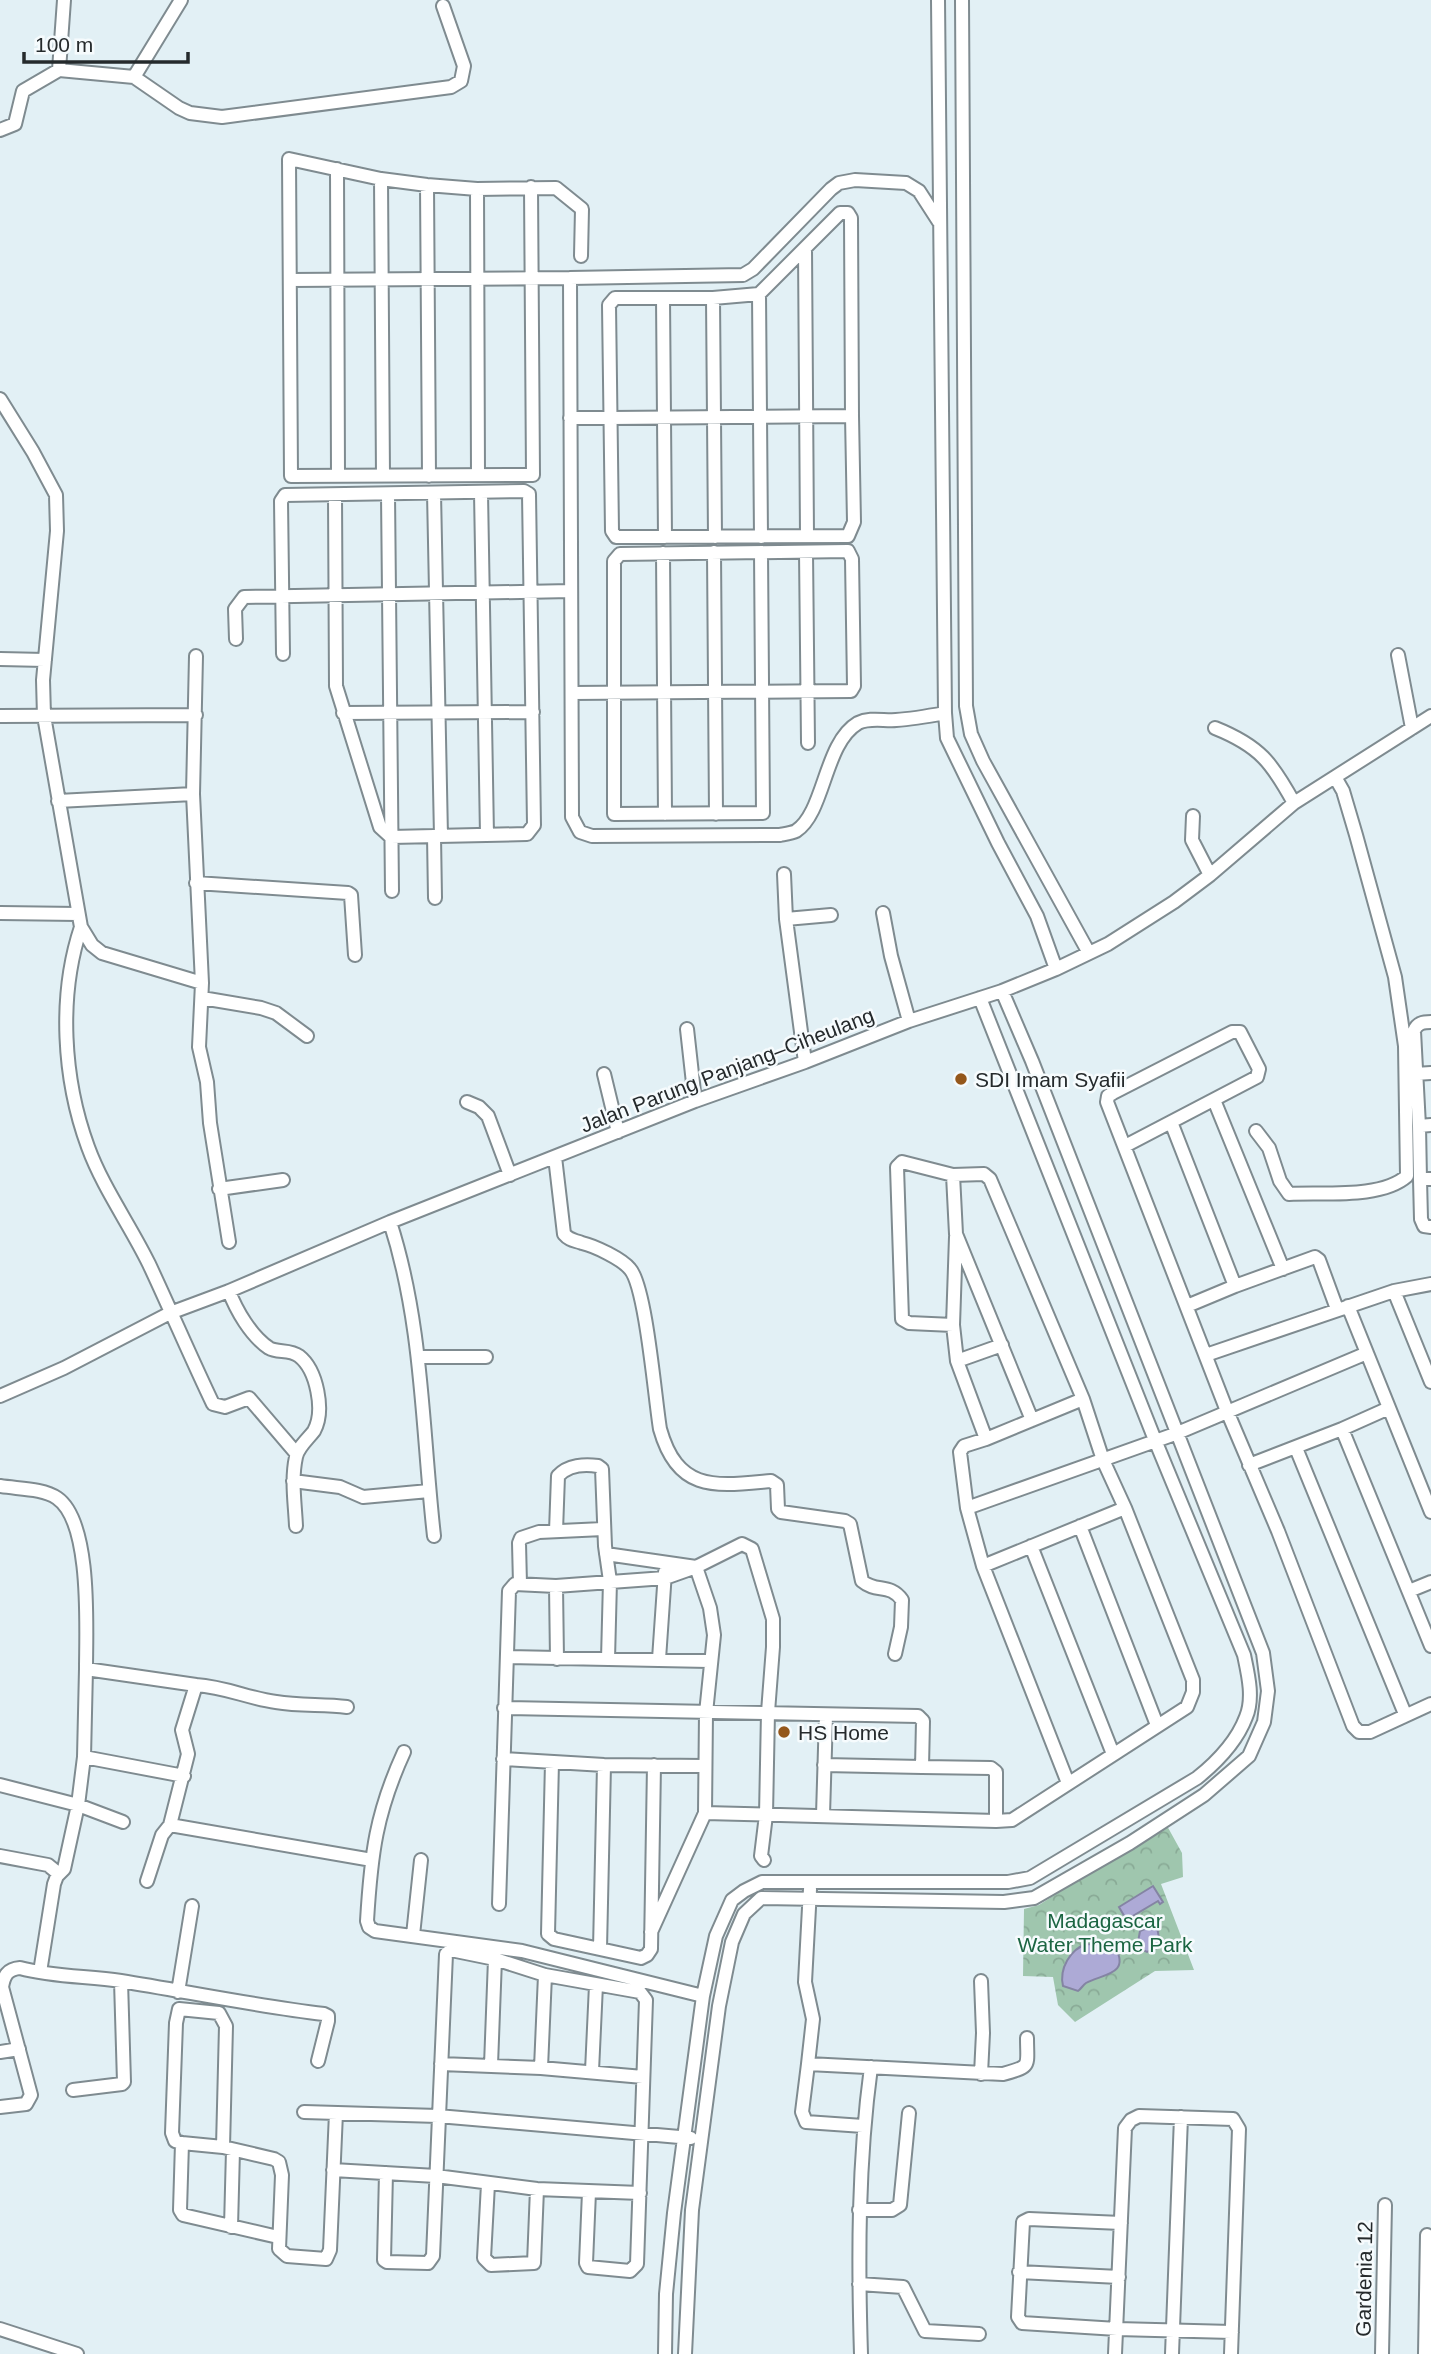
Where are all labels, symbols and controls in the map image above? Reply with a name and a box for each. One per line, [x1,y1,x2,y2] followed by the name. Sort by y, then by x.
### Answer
[24,21,189,65] scale bar
[35,33,93,56] text: 100 m
[577,1003,877,1137] street label: Jalan Parung Panjang–Ciheulang
[975,1068,1126,1091] place label: SDI Imam Syafii
[953,1071,969,1087] marker: SDI Imam Syafii
[798,1721,889,1744] place label: HS Home
[776,1724,792,1740] marker: HS Home
[1017,1909,1193,1956] park label: Madagascar Water Theme Park
[1351,2221,1377,2337] street label: Gardenia 12

